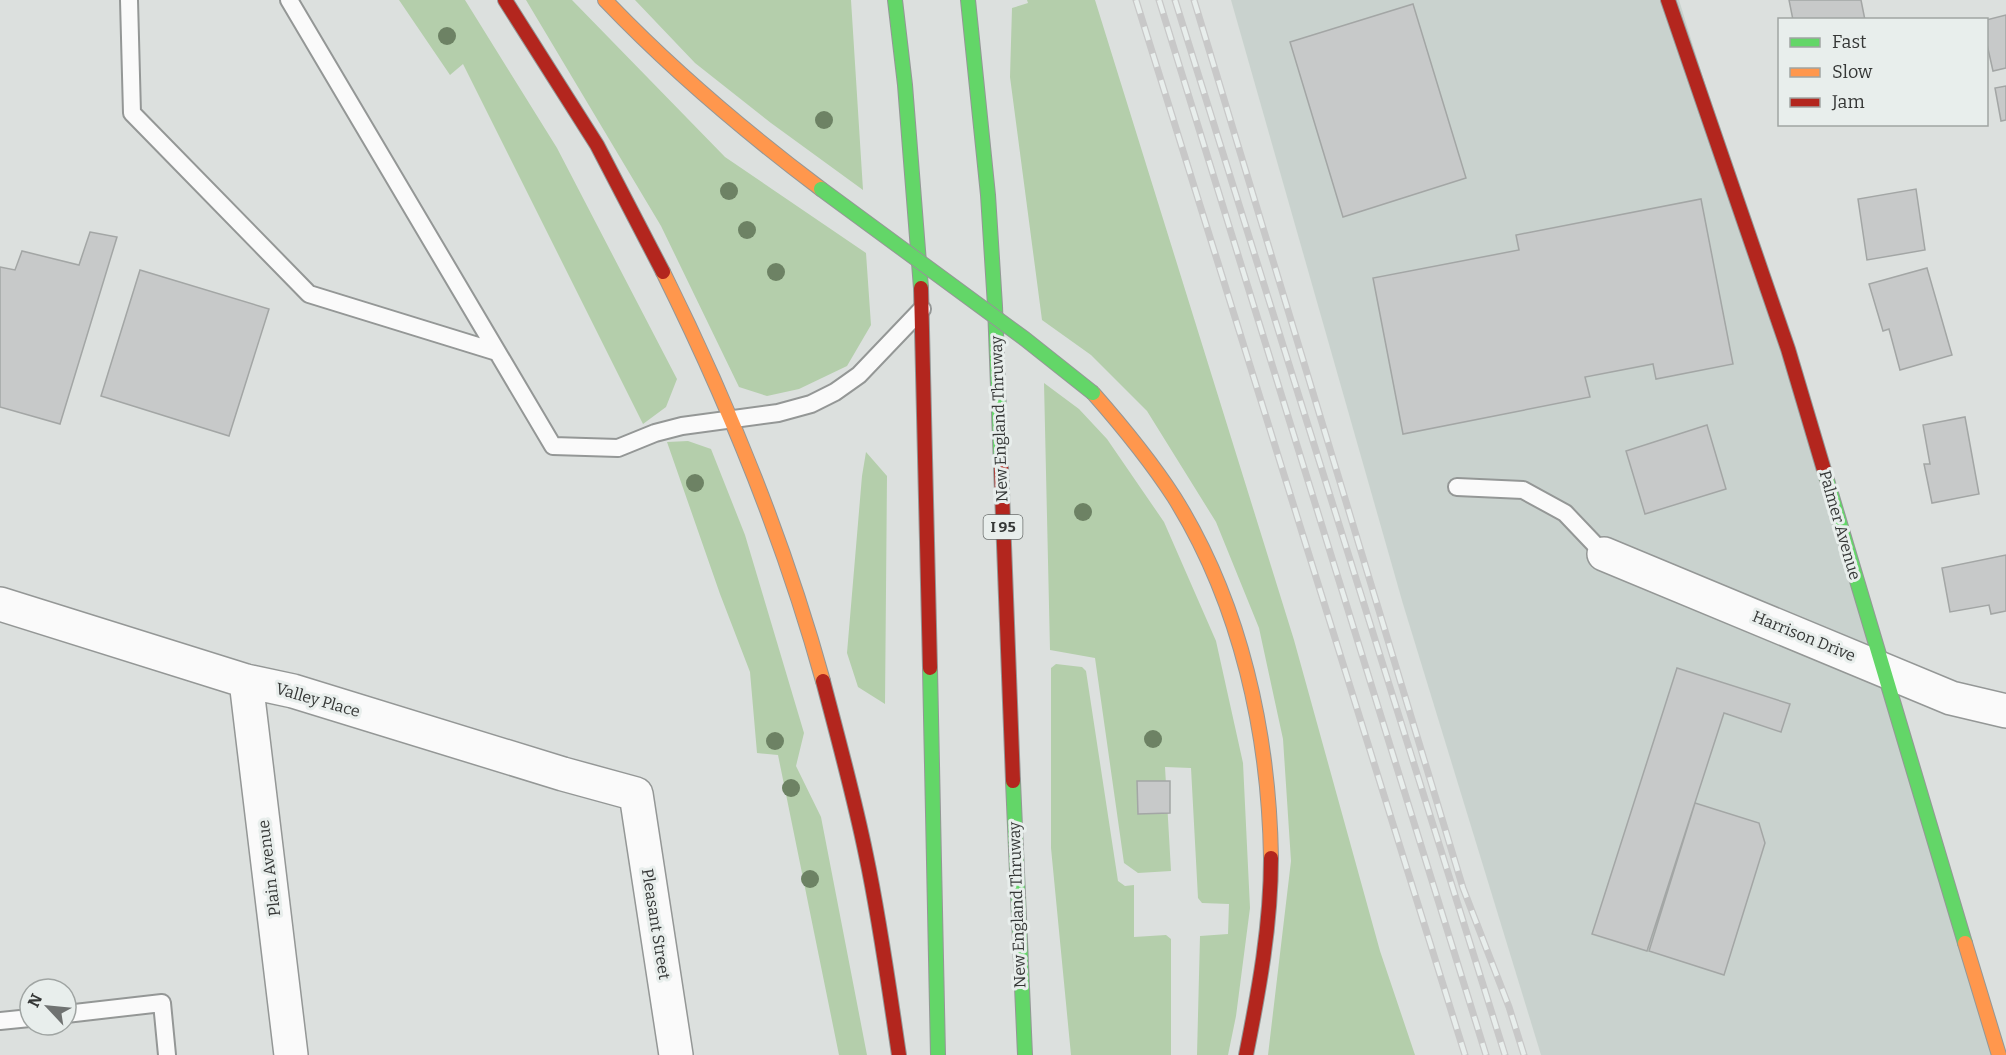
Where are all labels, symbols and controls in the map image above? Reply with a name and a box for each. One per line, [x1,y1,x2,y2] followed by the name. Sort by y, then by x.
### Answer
[1778,18,1988,126] legend
[1832,31,1867,53] text: Fast
[1832,61,1873,83] text: Slow
[1831,91,1865,113] text: Jam
[987,335,1011,503] street label: New England Thruway
[1815,468,1865,582] street label: Palmer Avenue
[984,515,1022,539] road number: I 95
[1750,607,1858,665] street label: Harrison Drive
[274,679,362,721] street label: Valley Place
[254,819,284,917] street label: Plain Avenue
[1005,821,1029,989] street label: New England Thruway
[638,867,674,981] street label: Pleasant Street
[18,977,78,1037] north arrow
[24,991,46,1010] text: N

